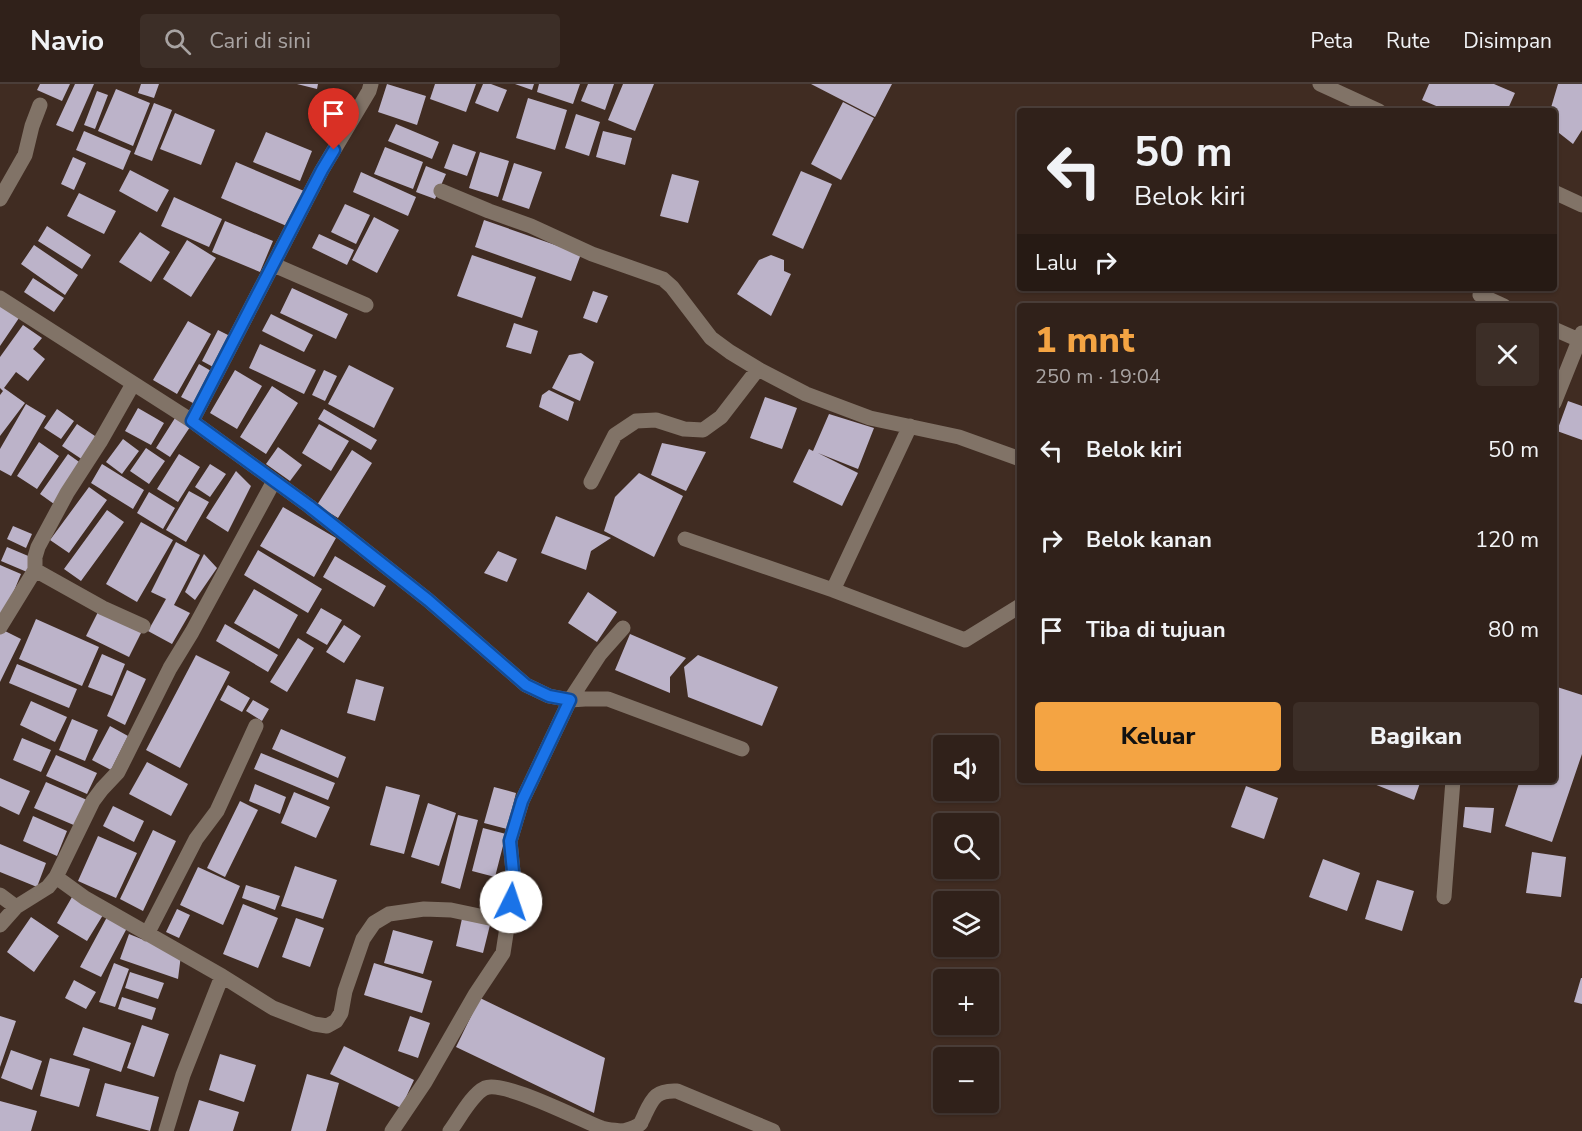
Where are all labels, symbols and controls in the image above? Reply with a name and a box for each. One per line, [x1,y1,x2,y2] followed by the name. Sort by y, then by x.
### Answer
[140,14,560,68] search box
[30,22,104,60] text: Navio
[161,25,194,58] icon: search
[209,26,311,56] text: Cari di sini
[1311,27,1353,55] text: Peta
[1386,27,1430,55] text: Rute
[1463,27,1552,55] text: Disimpan
[308,88,359,150] pin
[317,97,350,130] icon: arrive
[1134,124,1233,181] text: 50 m
[1035,132,1113,210] icon: left
[1134,178,1246,215] text: Belok kiri
[1089,246,1122,279] icon: right
[1035,248,1077,278] text: Lalu
[1035,316,1135,365] text: 1 mnt
[1476,323,1539,386] button: close
[1035,363,1161,390] text: 250 m · 19:04
[1035,434,1068,467] icon: left
[1086,435,1182,465] text: Belok kiri
[1488,435,1539,465] text: 50 m
[1035,524,1068,557] icon: right
[1086,525,1212,555] text: Belok kanan
[1475,525,1539,555] text: 120 m
[1035,614,1068,647] icon: arrive
[1086,615,1226,645] text: Tiba di tujuan
[1488,615,1539,645] text: 80 m
[1035,702,1281,771] button: Keluar
[1293,702,1539,771] button: Bagikan
[933,735,999,1113] map controls
[933,735,999,801] button: sound
[933,813,999,879] button: search
[479,870,543,934] position arrow
[933,891,999,957] button: layers
[933,969,999,1035] button: +
[933,1047,999,1113] button: −

